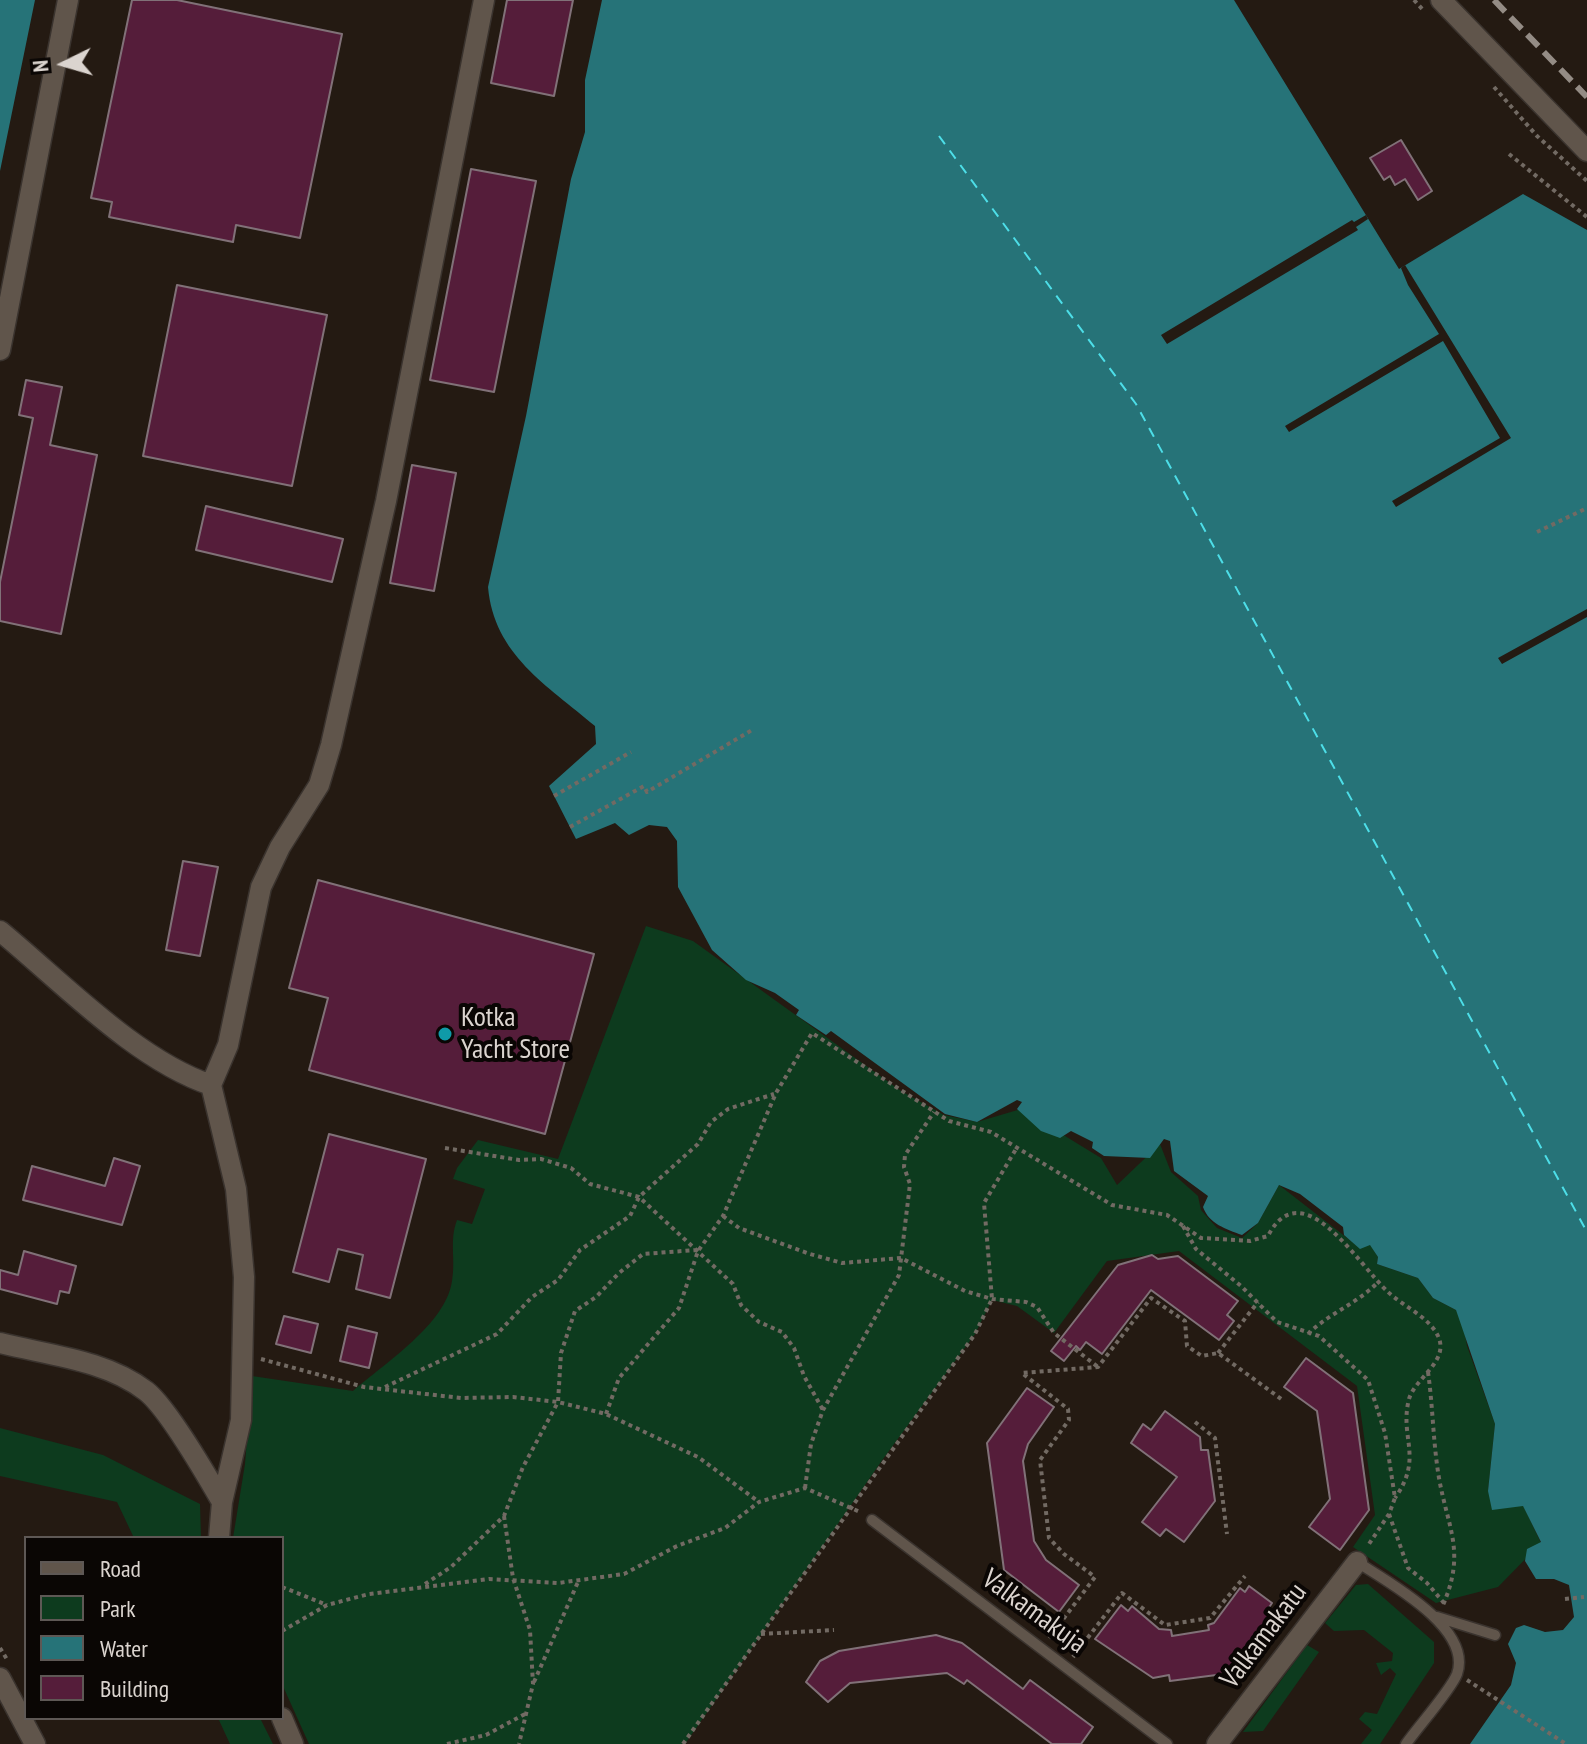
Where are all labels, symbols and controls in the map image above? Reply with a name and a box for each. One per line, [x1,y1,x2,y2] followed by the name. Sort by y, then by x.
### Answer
[24,24,104,104] north arrow
[26,59,55,73] text: N
[461,1001,570,1067] place label: Kotka Yacht Store
[436,1025,454,1043] marker: Kotka Yacht Store
[24,1536,284,1720] legend
[100,1553,141,1584] text: Road
[975,1563,1093,1661] street label: Valkamakuja
[1214,1577,1314,1695] street label: Valkamakatu
[100,1593,136,1624] text: Park
[100,1633,148,1664] text: Water
[100,1673,169,1704] text: Building

